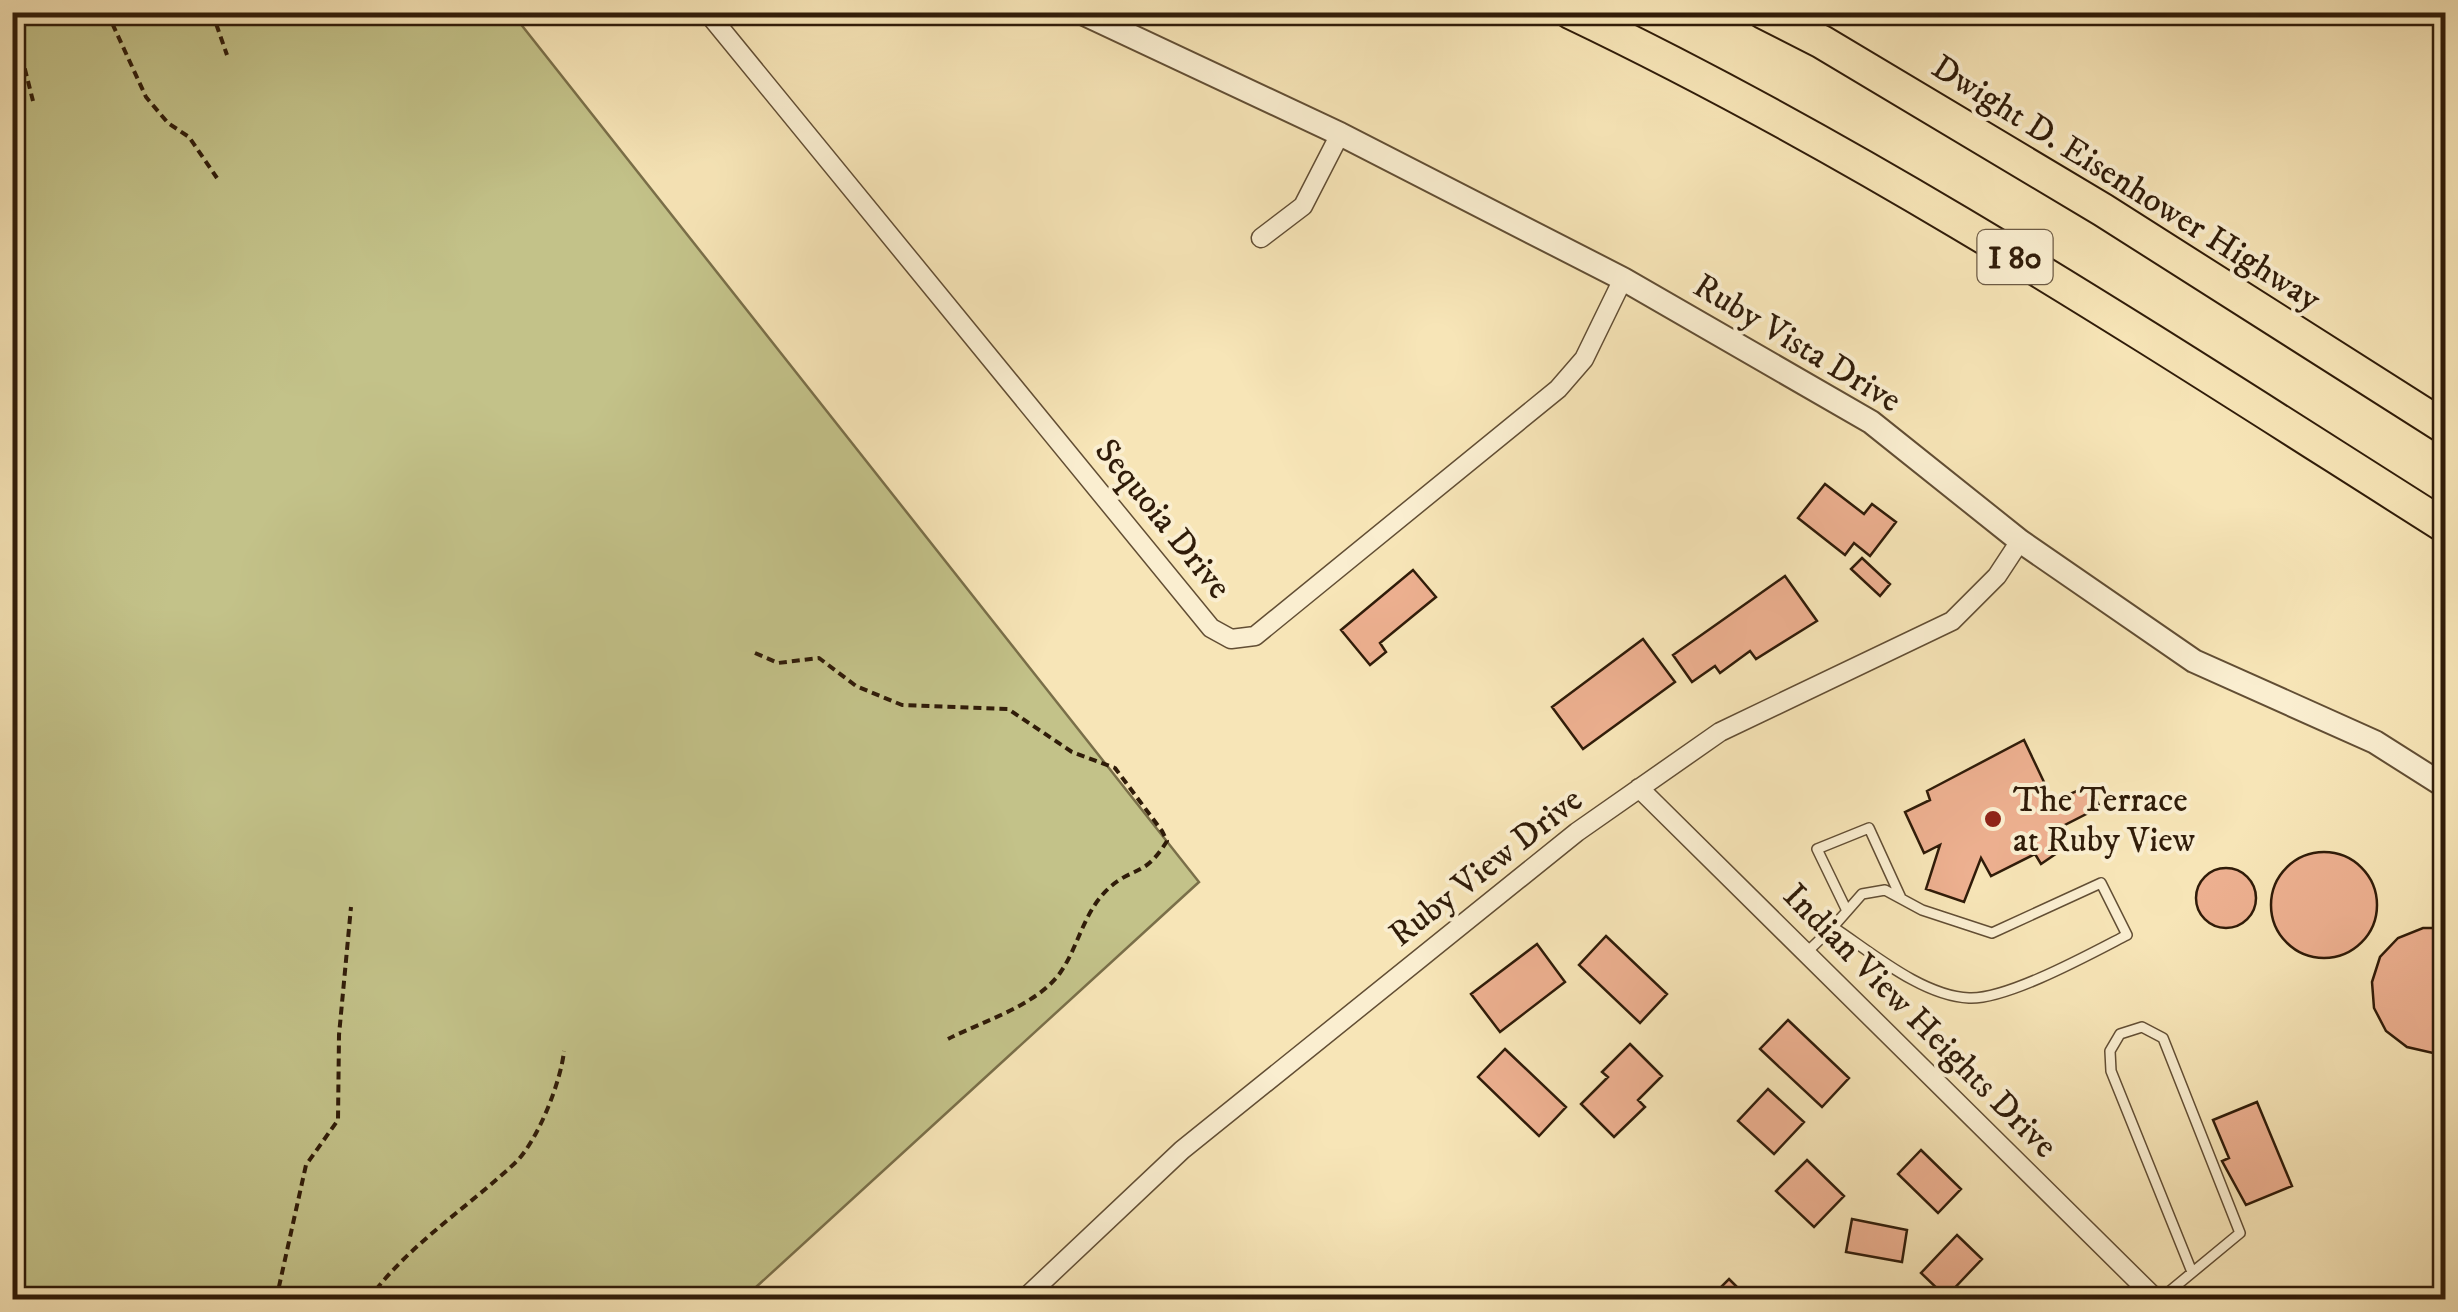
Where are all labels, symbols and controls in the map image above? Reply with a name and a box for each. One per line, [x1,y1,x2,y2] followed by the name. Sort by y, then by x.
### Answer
[1923,46,2329,322] street label: Dwight D. Eisenhower Highway
[1978,230,2052,284] road number: I 80
[1685,264,1909,423] street label: Ruby Vista Drive
[1084,430,1240,608] street label: Sequoia Drive
[1381,778,1592,957] street label: Ruby View Drive
[2013,779,2195,863] place label: The Terrace at Ruby View
[1982,808,2004,830] marker: The Terrace at Ruby View
[1773,875,2066,1168] street label: Indian View Heights Drive

